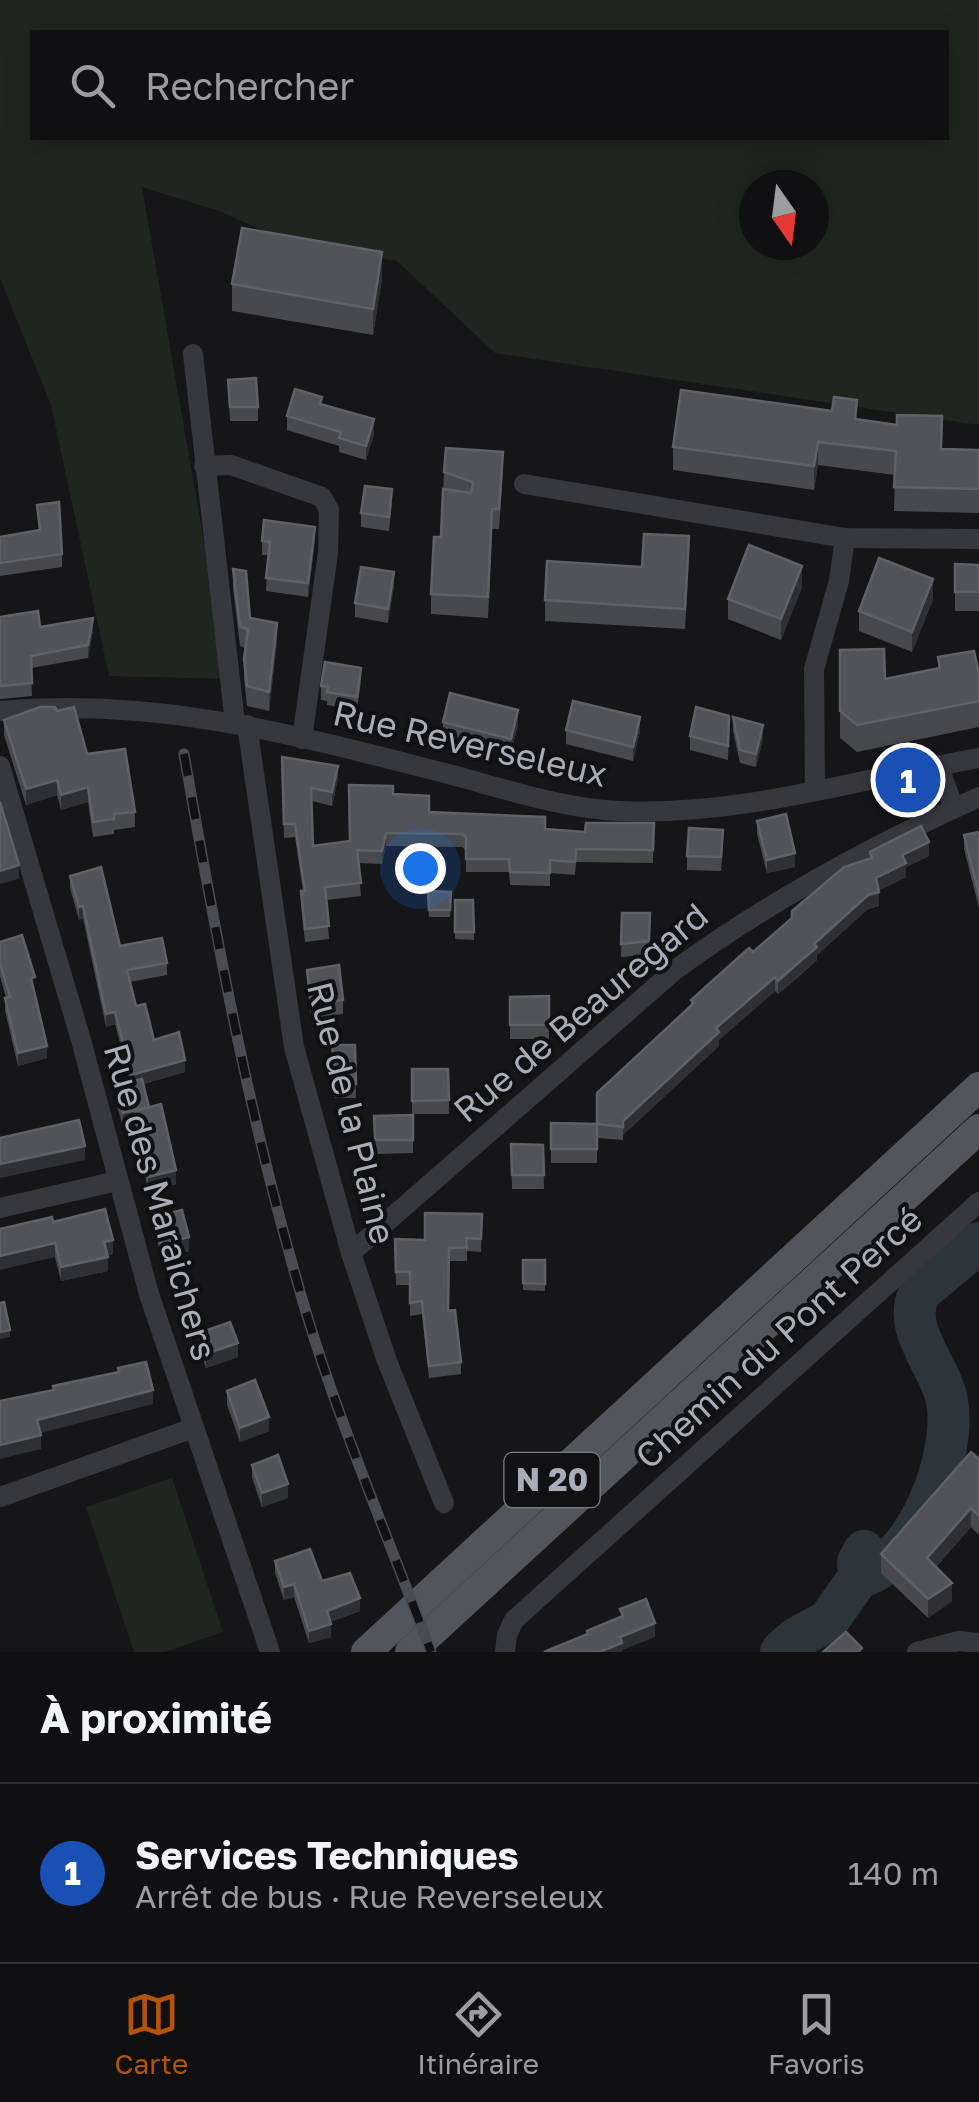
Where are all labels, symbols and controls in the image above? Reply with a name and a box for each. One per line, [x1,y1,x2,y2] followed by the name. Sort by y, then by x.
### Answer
[30,30,949,140] search box
[65,58,120,113] icon: search
[145,63,354,108] text: Rechercher
[739,170,829,260] north arrow
[329,691,611,795] street label: Rue Reverseleux
[876,742,940,818] pin: 1
[395,843,446,894] your location
[445,894,716,1131] street label: Rue de Beauregard
[299,977,405,1248] street label: Rue de la Plaine
[96,1038,226,1365] street label: Rue des Maraichers
[627,1198,930,1477] street label: Chemin du Pont Percé
[504,1453,600,1507] road number: N 20
[40,1692,272,1742] text: À proximité
[135,1832,519,1877] text: Services Techniques
[64,1854,81,1892] text: 1
[848,1854,939,1892] text: 140 m
[135,1877,604,1915] text: Arrêt de bus · Rue Reverseleux
[114,1987,188,2080] tab: Carte
[417,1987,539,2080] tab: Itinéraire
[768,1987,865,2080] tab: Favoris

